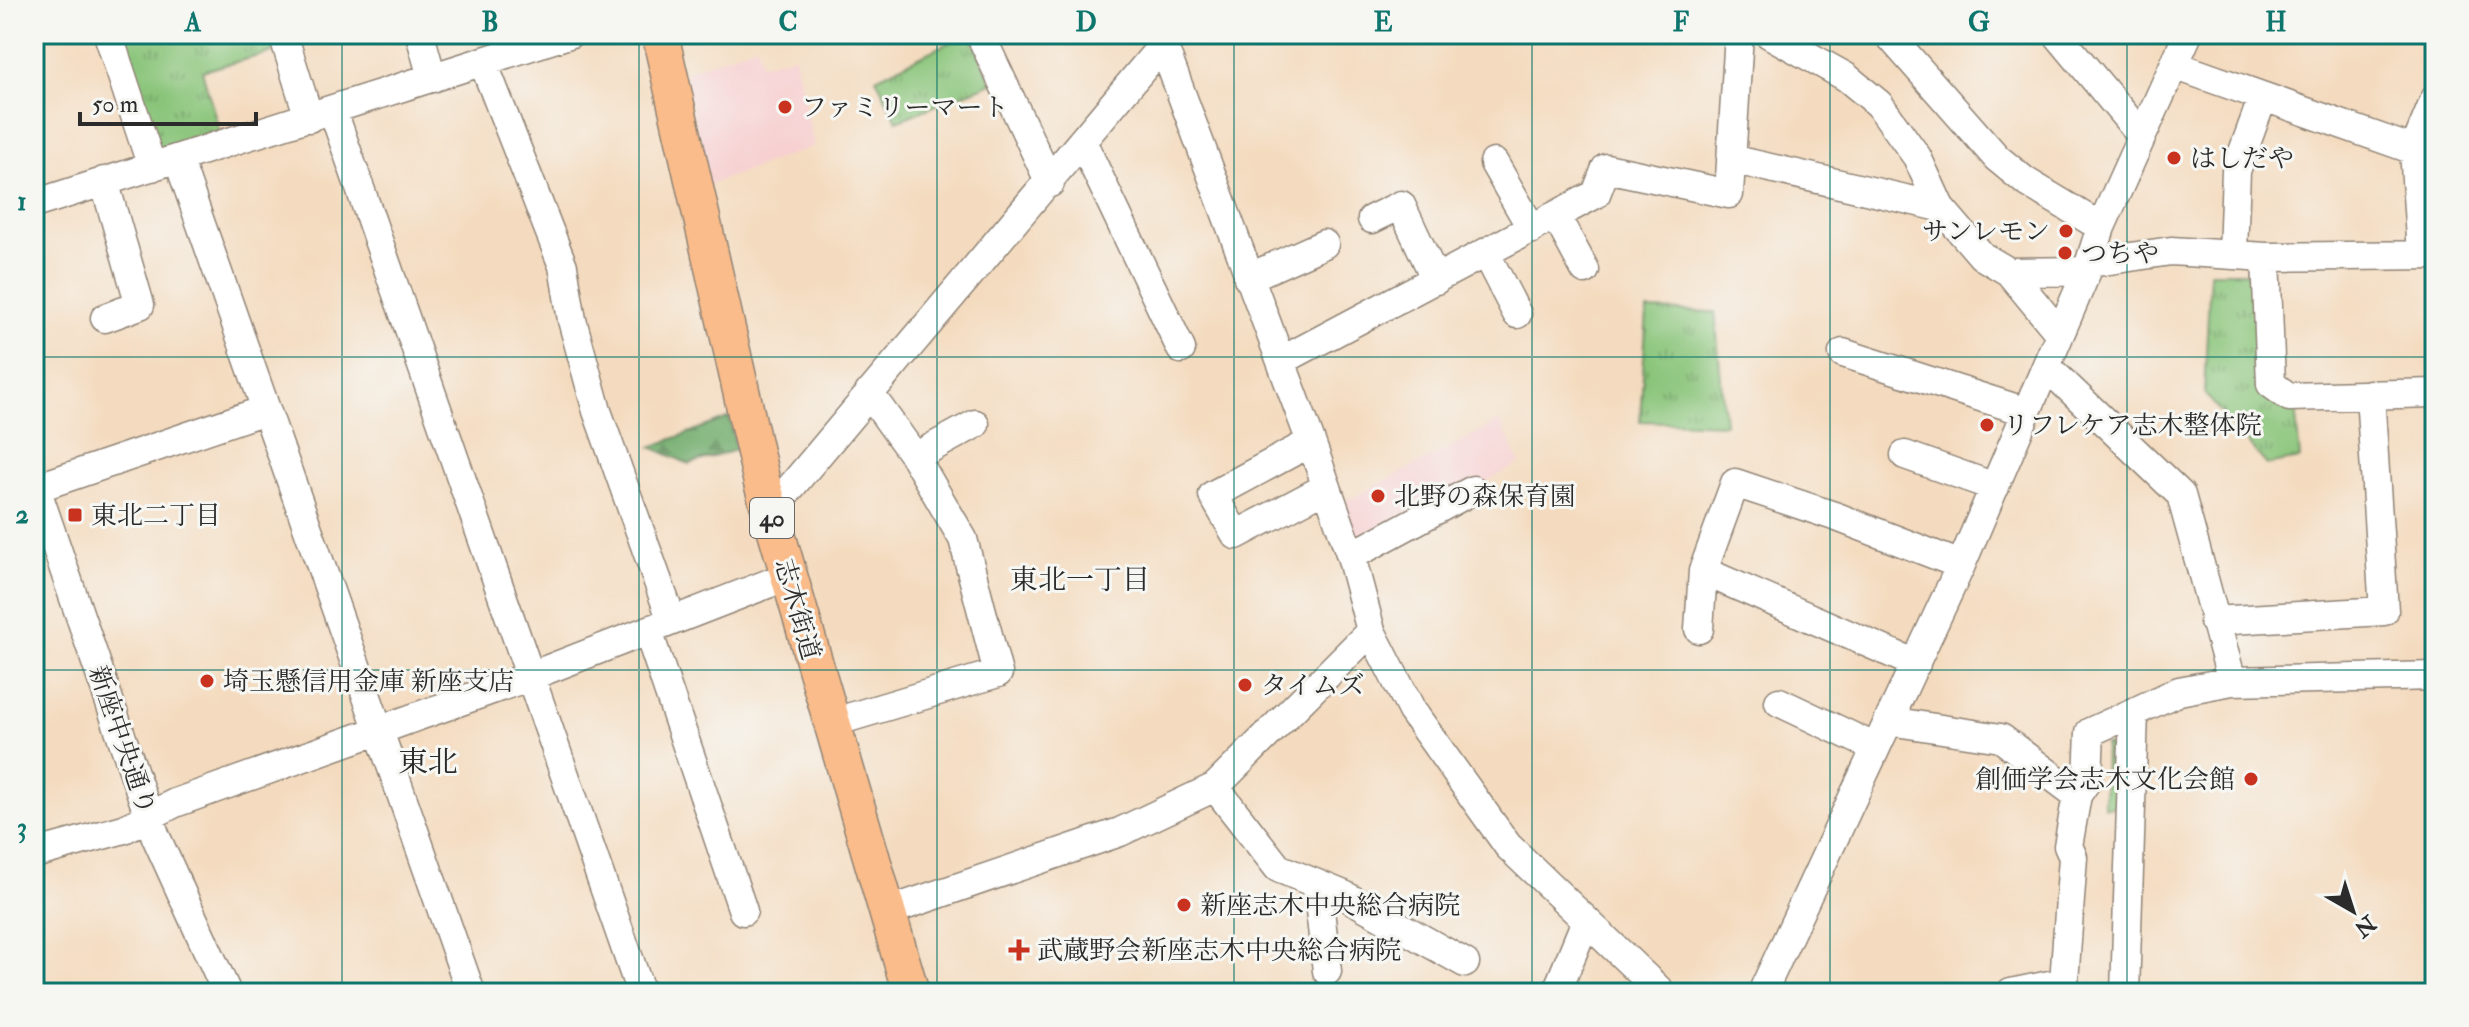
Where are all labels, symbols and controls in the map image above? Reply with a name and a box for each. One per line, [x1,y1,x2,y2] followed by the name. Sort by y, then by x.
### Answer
[184,7,202,39] text: A
[481,7,499,39] text: B
[778,7,798,39] text: C
[1075,7,1097,39] text: D
[1374,7,1393,39] text: E
[1673,7,1690,39] text: F
[1968,7,1990,39] text: G
[2265,7,2287,39] text: H
[80,76,256,126] scale bar
[92,89,139,120] text: 50 m
[801,92,1008,124] place label: ファミリーマート
[776,98,794,116] marker: ファミリーマート
[2190,143,2294,175] place label: はしだや
[2165,149,2183,167] marker: はしだや
[17,186,27,218] text: 1
[1922,216,2050,248] place label: サンレモン
[2057,222,2075,240] marker: サンレモン
[2081,238,2159,270] place label: つちや
[2056,244,2074,262] marker: つちや
[2003,410,2261,442] place label: リフレケア志木整体院
[1978,416,1996,434] marker: リフレケア志木整体院
[1394,481,1576,513] place label: 北野の森保育園
[1369,487,1387,505] marker: 北野の森保育園
[750,498,794,538] road number: 40
[15,499,29,531] text: 2
[91,500,221,532] place label: 東北二丁目
[66,506,84,524] marker: 東北二丁目
[767,555,827,664] street label: 志木街道
[1010,563,1150,598] district label: 東北一丁目
[82,661,163,819] street label: 新座中央通り
[223,666,514,698] place label: 埼玉懸信用金庫 新座支店
[1261,670,1364,702] place label: タイムズ
[198,672,216,690] marker: 埼玉懸信用金庫 新座支店
[1236,676,1254,694] marker: タイムズ
[398,744,458,781] district label: 東北
[1975,764,2235,796] place label: 創価学会志木文化会館
[2242,770,2260,788] marker: 創価学会志木文化会館
[17,812,27,844] text: 3
[2313,871,2393,951] north arrow
[1200,890,1460,922] place label: 新座志木中央総合病院
[1175,896,1193,914] marker: 新座志木中央総合病院
[2348,908,2382,943] text: N
[1037,935,1401,967] place label: 武蔵野会新座志木中央総合病院
[1008,939,1030,961] marker: 武蔵野会新座志木中央総合病院

